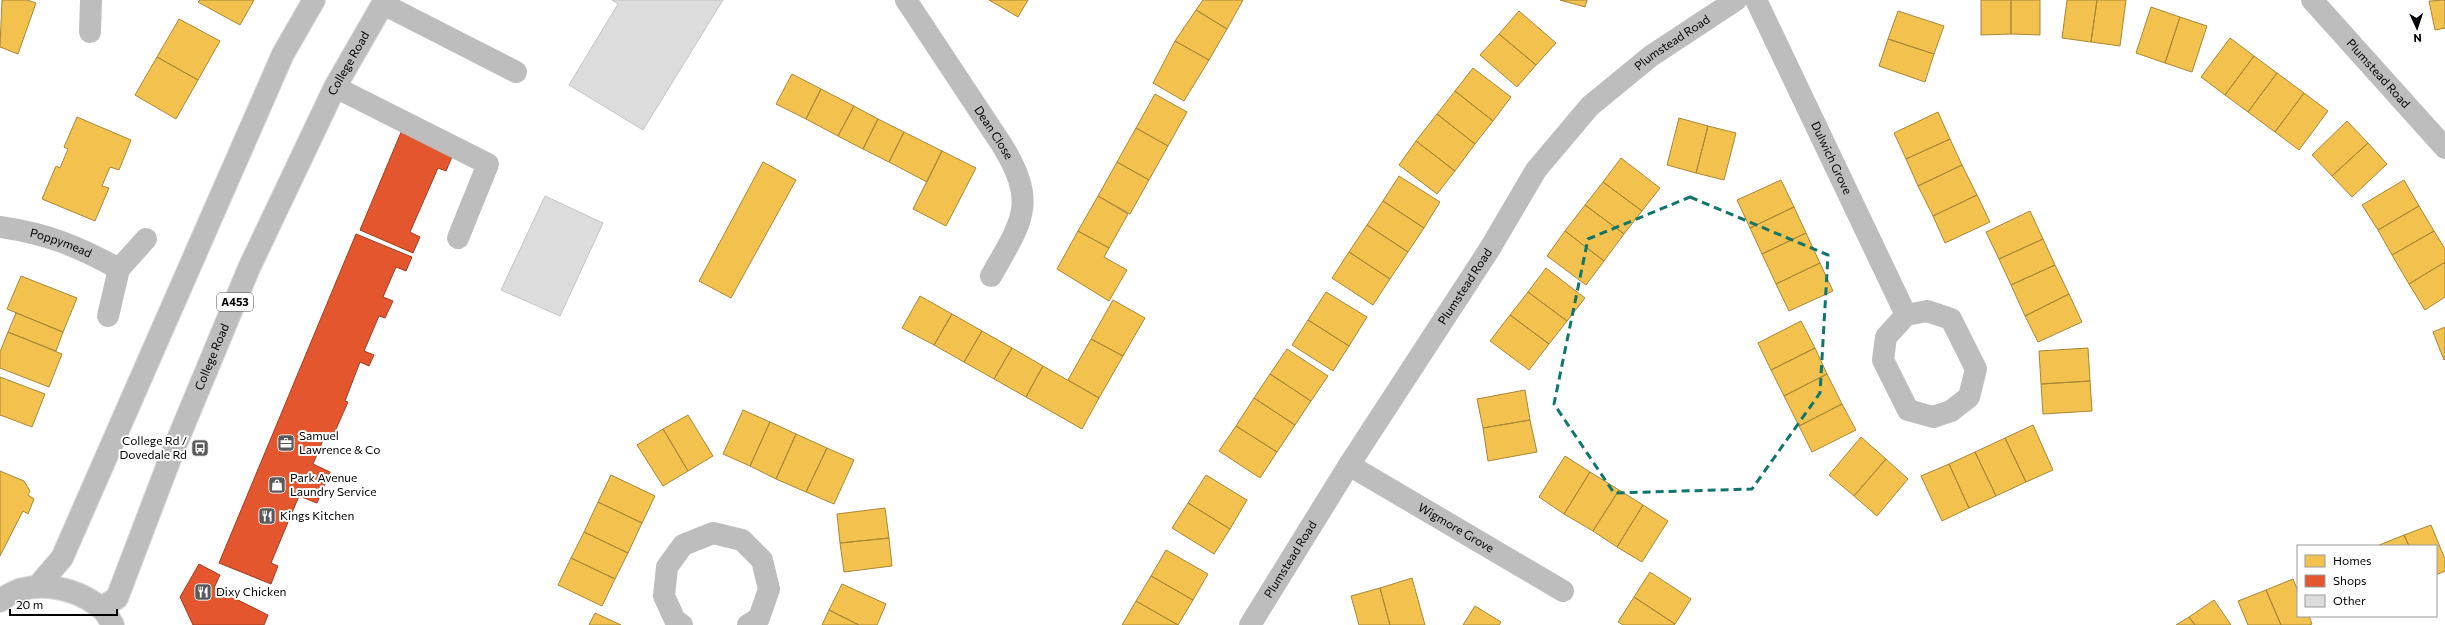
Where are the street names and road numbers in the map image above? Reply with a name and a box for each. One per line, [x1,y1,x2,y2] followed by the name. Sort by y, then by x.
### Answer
[1631,11,1712,73] street label: Plumstead Road
[324,29,372,97] street label: College Road
[2344,36,2414,110] street label: Plumstead Road
[972,103,1017,161] street label: Dean Close
[1809,119,1855,196] street label: Dulwich Grove
[29,225,94,260] street label: Poppymead
[1434,245,1494,327] street label: Plumstead Road
[217,293,253,311] road number: A453
[191,321,231,392] street label: College Road
[1416,499,1497,555] street label: Wigmore Grove
[1261,518,1319,600] street label: Plumstead Road

